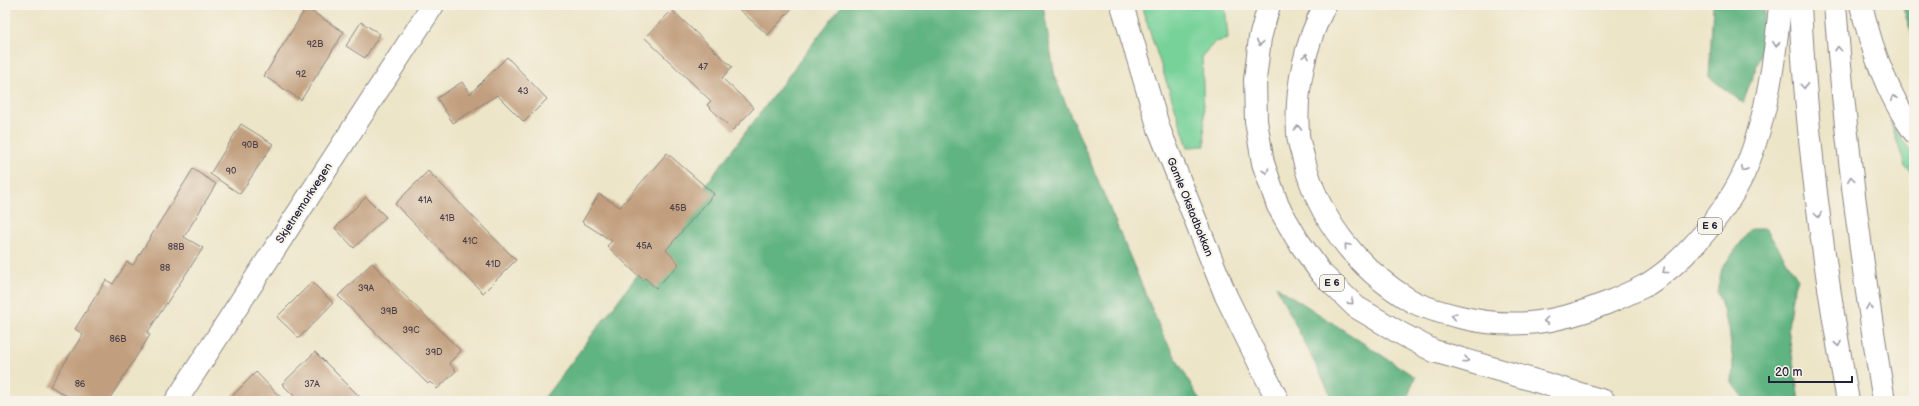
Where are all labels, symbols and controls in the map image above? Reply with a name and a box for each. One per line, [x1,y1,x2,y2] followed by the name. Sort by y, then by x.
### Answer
[307,39,323,50] house number: 92B
[1256,40,1265,46] one-way arrow
[1772,41,1781,47] one-way arrow
[1834,46,1843,52] one-way arrow
[1302,52,1310,59] one-way arrow
[698,62,709,73] house number: 47
[296,69,307,80] house number: 92
[1800,83,1809,89] one-way arrow
[517,86,529,97] house number: 43
[1892,95,1899,103] one-way arrow
[1294,125,1302,131] one-way arrow
[242,140,258,151] house number: 90B
[1164,156,1216,258] street label: Gamle Okstadbakkan
[273,160,335,246] street label: Skjetnemarkvegen
[1741,165,1749,173] one-way arrow
[226,166,236,177] house number: 90
[1261,168,1269,175] one-way arrow
[1847,176,1856,182] one-way arrow
[418,195,433,206] house number: 41A
[670,203,686,214] house number: 45B
[1813,212,1822,218] one-way arrow
[439,213,455,224] house number: 41B
[1698,218,1722,234] road number: E 6
[462,236,478,247] house number: 41C
[636,241,653,252] house number: 45A
[168,242,184,253] house number: 88B
[1345,243,1352,250] one-way arrow
[485,259,501,270] house number: 41D
[160,263,170,274] house number: 88
[1662,266,1669,273] one-way arrow
[1320,275,1344,291] road number: E 6
[358,283,375,294] house number: 39A
[1346,297,1354,305] one-way arrow
[1865,304,1874,310] one-way arrow
[381,306,397,317] house number: 39B
[1451,312,1457,320] one-way arrow
[1543,316,1549,325] one-way arrow
[402,325,420,336] house number: 39C
[110,334,126,345] house number: 86B
[1833,341,1841,347] one-way arrow
[425,347,443,358] house number: 39D
[1462,355,1469,364] one-way arrow
[1769,358,1852,384] scale bar
[1775,365,1802,380] text: 20 m
[75,379,86,390] house number: 86
[304,379,320,390] house number: 37A

